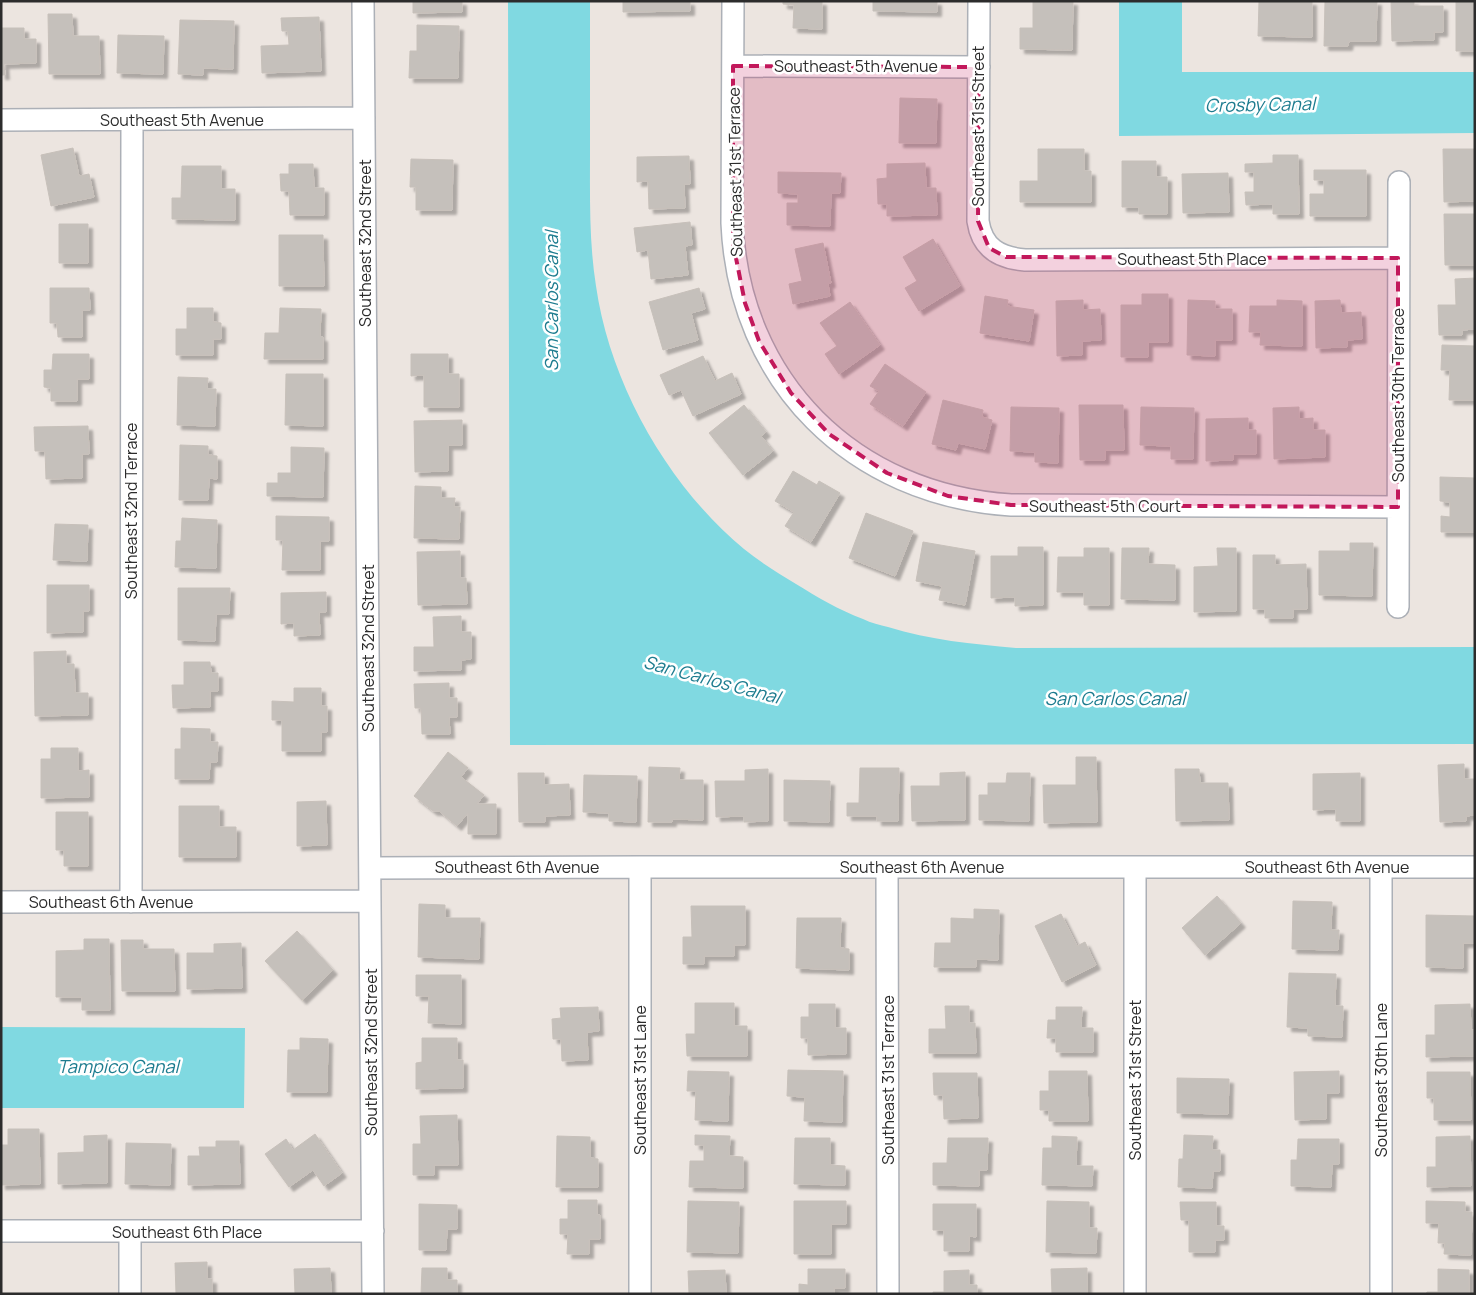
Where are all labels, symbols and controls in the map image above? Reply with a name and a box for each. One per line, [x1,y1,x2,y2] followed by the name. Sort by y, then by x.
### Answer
[967,46,989,206] street label: Southeast 31st Street
[774,55,938,77] street label: Southeast 5th Avenue
[723,87,747,257] street label: Southeast 31st Terrace
[1205,91,1318,117] water label: Crosby Canal
[100,109,264,131] street label: Southeast 5th Avenue
[354,159,376,327] street label: Southeast 32nd Street
[539,228,563,371] water label: San Carlos Canal
[1117,248,1267,270] street label: Southeast 5th Place
[1387,308,1409,482] street label: Southeast 30th Terrace
[120,423,142,599] street label: Southeast 32nd Terrace
[1029,495,1181,517] street label: Southeast 5th Court
[357,564,379,732] street label: Southeast 32nd Street
[641,649,786,709] water label: San Carlos Canal
[1045,686,1188,710] water label: San Carlos Canal
[435,856,599,878] street label: Southeast 6th Avenue
[840,856,1004,878] street label: Southeast 6th Avenue
[1245,856,1409,878] street label: Southeast 6th Avenue
[29,891,193,913] street label: Southeast 6th Avenue
[360,968,382,1136] street label: Southeast 32nd Street
[877,995,899,1165] street label: Southeast 31st Terrace
[1124,1000,1146,1160] street label: Southeast 31st Street
[1370,1003,1392,1157] street label: Southeast 30th Lane
[629,1005,651,1155] street label: Southeast 31st Lane
[57,1054,181,1078] water label: Tampico Canal
[112,1221,262,1243] street label: Southeast 6th Place

